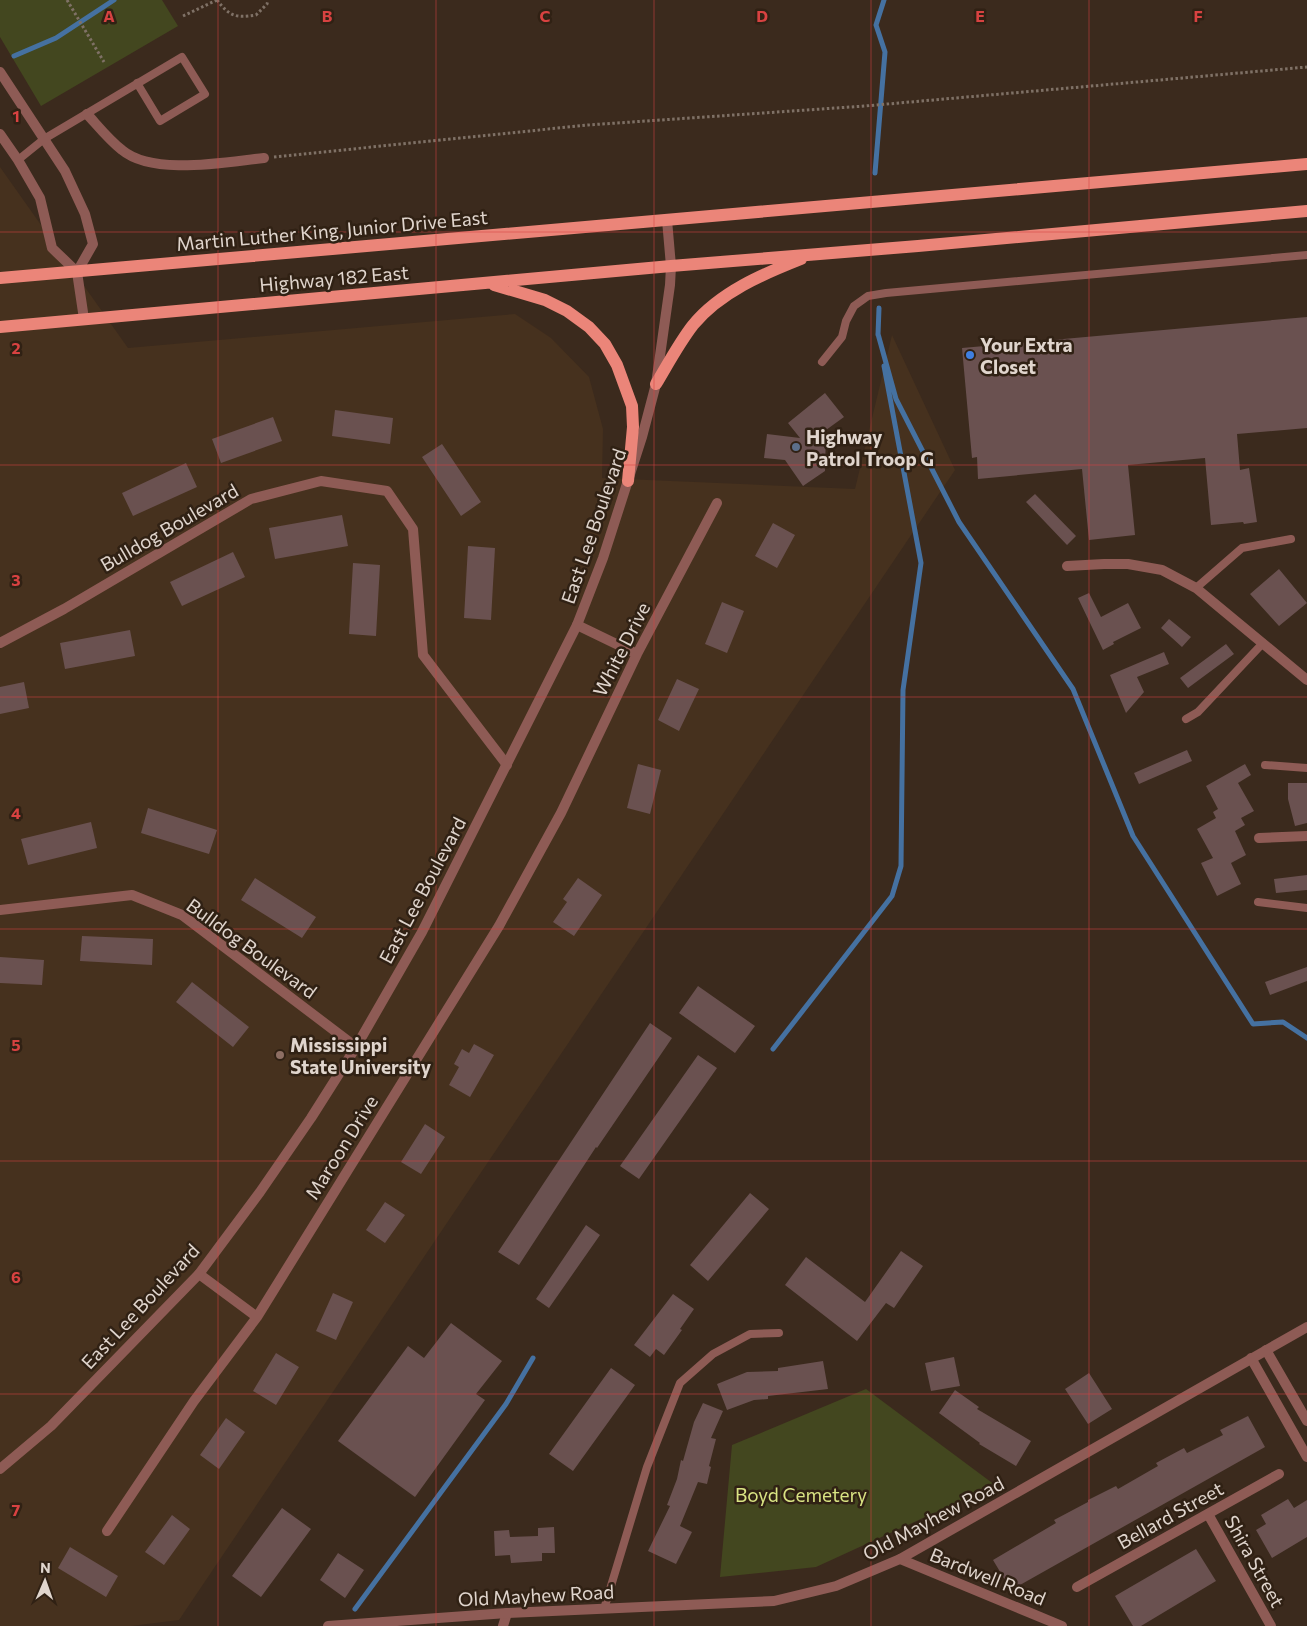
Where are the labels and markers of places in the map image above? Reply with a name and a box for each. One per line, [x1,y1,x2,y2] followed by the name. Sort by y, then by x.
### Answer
[980,333,1073,378] place label: Your Extra Closet
[964,349,976,361] marker: Your Extra Closet
[806,425,934,470] place label: Highway Patrol Troop G
[790,441,802,453] marker: Highway Patrol Troop G
[290,1033,432,1078] place label: Mississippi State University
[274,1049,286,1061] marker: Mississippi State University

